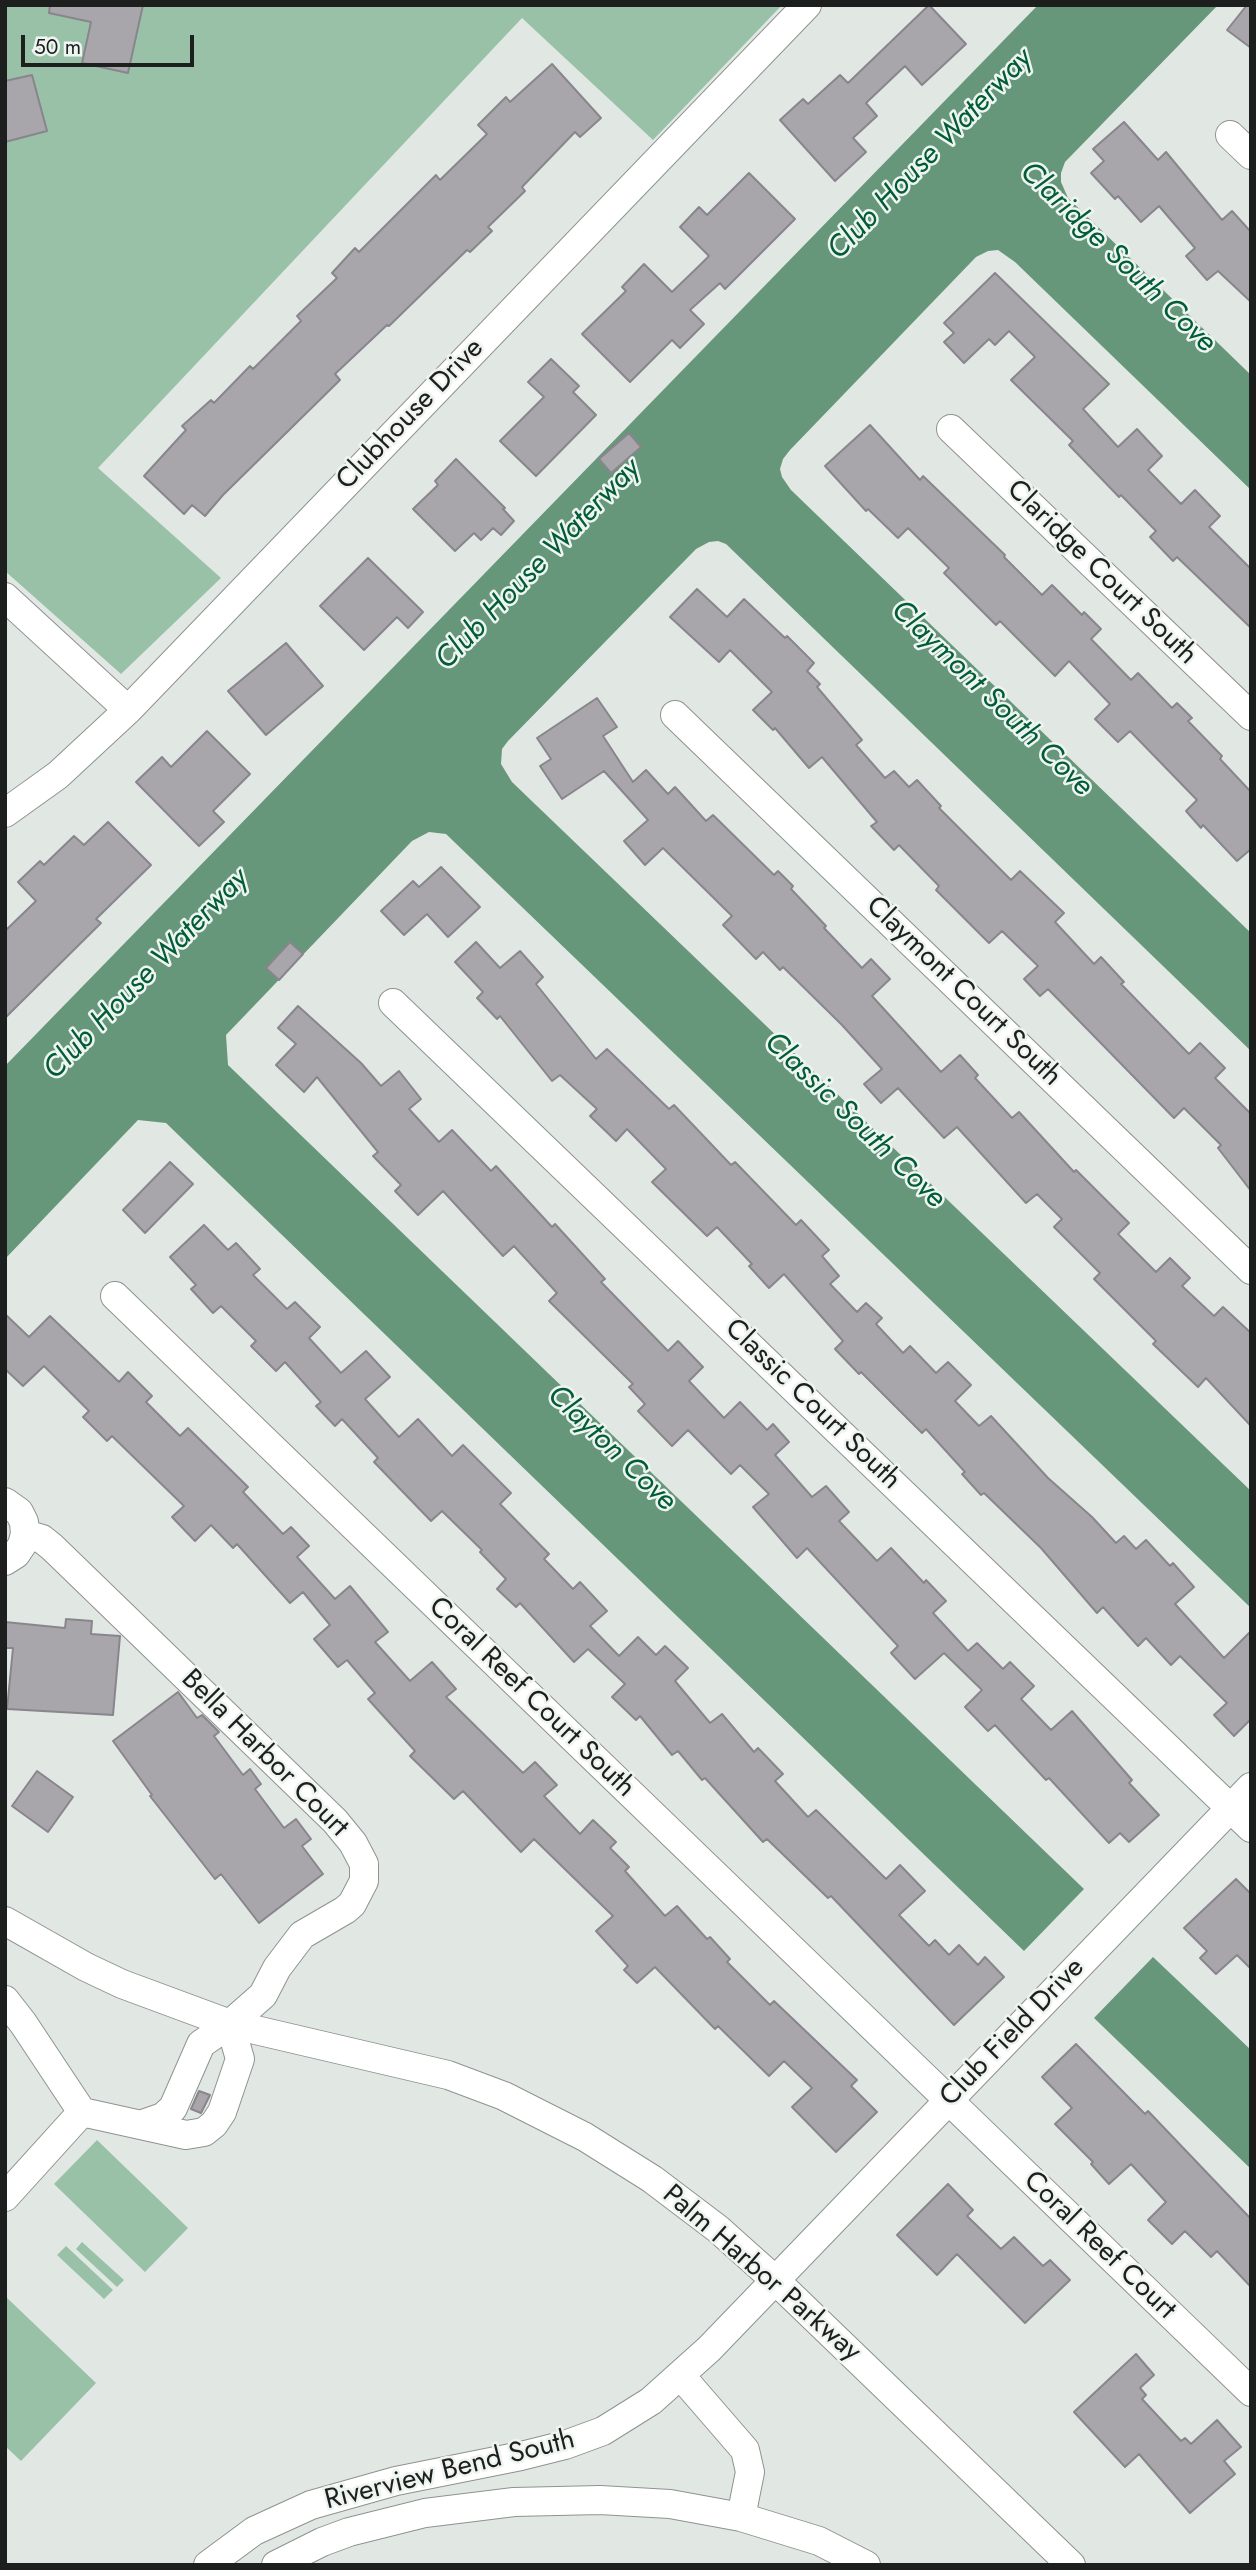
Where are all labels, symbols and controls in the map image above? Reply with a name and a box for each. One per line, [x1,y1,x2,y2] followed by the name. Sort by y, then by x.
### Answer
[24,21,198,65] scale bar
[34,32,81,62] text: 50 m
[821,42,1041,268] water label: Club House Waterway
[1011,155,1223,361] water label: Claridge South Cove
[330,332,492,498] street label: Clubhouse Drive
[429,452,649,678] water label: Club House Waterway
[999,474,1203,672] street label: Claridge Court South
[882,593,1100,805] water label: Claymont South Cove
[37,862,257,1088] water label: Club House Waterway
[858,890,1068,1094] street label: Claymont Court South
[756,1025,952,1217] water label: Classic South Cove
[717,1313,907,1497] street label: Classic Court South
[539,1378,683,1520] water label: Clayton Cove
[421,1591,641,1805] street label: Coral Reef Court South
[173,1663,355,1845] street label: Bella Harbor Court
[934,1952,1092,2114] street label: Club Field Drive
[1016,2165,1182,2327] street label: Coral Reef Court
[655,2179,867,2369] street label: Palm Harbor Parkway
[321,2424,579,2518] street label: Riverview Bend South

